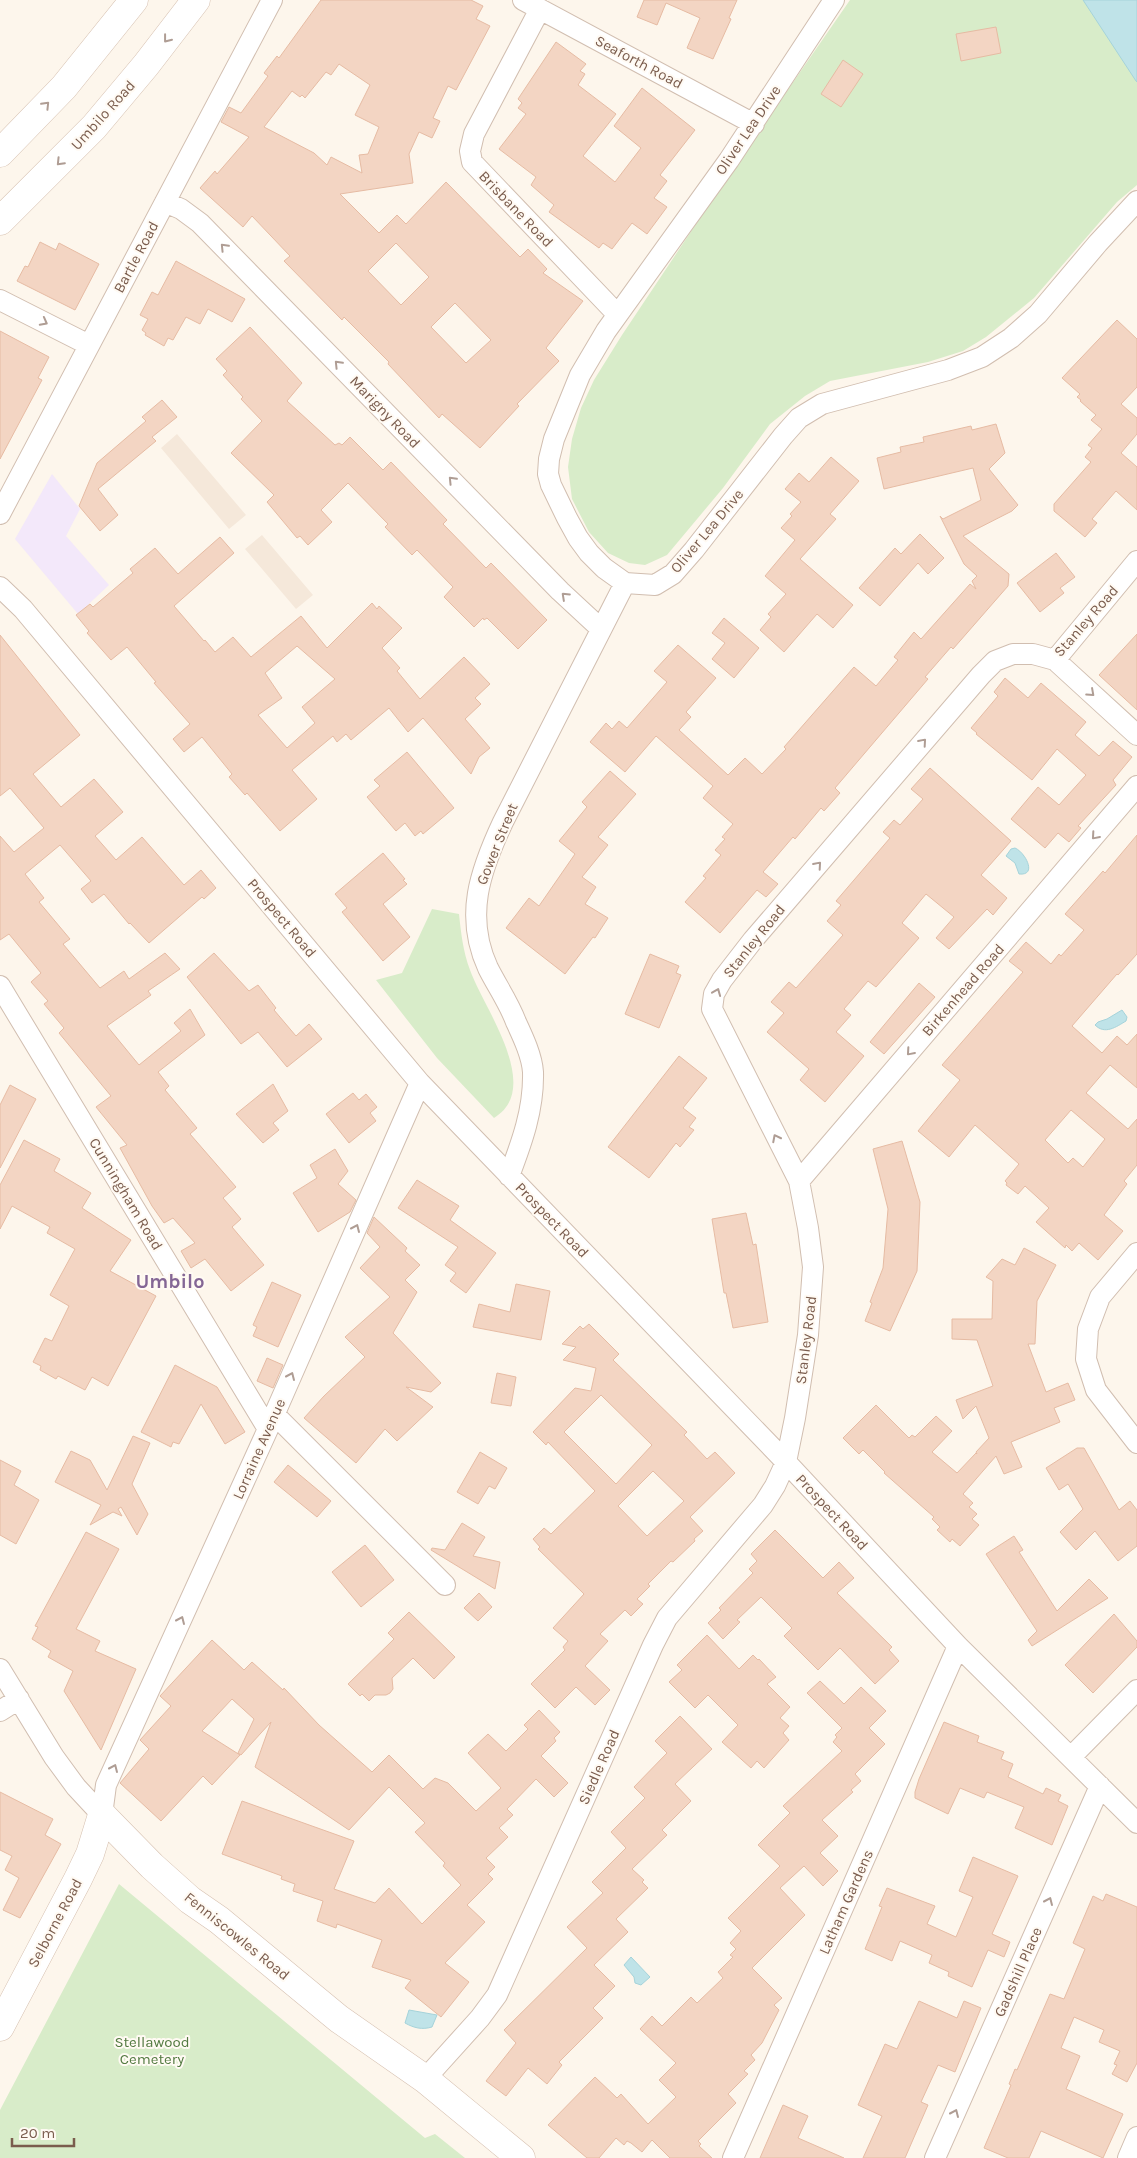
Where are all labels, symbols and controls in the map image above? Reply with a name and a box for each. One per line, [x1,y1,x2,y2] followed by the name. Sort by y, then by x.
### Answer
[592,31,686,93] street label: Seaforth Road
[164,33,172,42] one-way arrow
[67,76,139,154] street label: Umbilo Road
[711,82,785,178] street label: Oliver Lea Drive
[40,102,49,111] one-way arrow
[57,156,66,165] one-way arrow
[475,167,557,251] street label: Brisbane Road
[110,218,162,296] street label: Bartle Road
[221,244,230,253] one-way arrow
[38,316,47,326] one-way arrow
[335,360,344,369] one-way arrow
[346,372,424,452] street label: Marigny Road
[449,476,458,485] one-way arrow
[667,485,747,577] street label: Oliver Lea Drive
[1050,582,1122,660] street label: Stanley Road
[562,593,571,602] one-way arrow
[1085,687,1094,696] one-way arrow
[918,738,927,747] one-way arrow
[472,800,522,888] street label: Gower Street
[1092,830,1101,839] one-way arrow
[812,862,820,871] one-way arrow
[244,875,320,961] street label: Prospect Road
[719,901,789,981] street label: Stanley Road
[918,940,1008,1040] street label: Birkenhead Road
[710,988,720,997] one-way arrow
[906,1046,915,1055] one-way arrow
[772,1134,783,1143] one-way arrow
[85,1135,167,1253] street label: Cunningham Road
[512,1179,592,1261] street label: Prospect Road
[350,1224,361,1233] one-way arrow
[135,1270,205,1293] district label: Umbilo
[792,1295,820,1385] street label: Stanley Road
[284,1372,295,1381] one-way arrow
[229,1396,289,1502] street label: Lorraine Avenue
[792,1470,872,1554] street label: Prospect Road
[175,1616,185,1625] one-way arrow
[574,1727,624,1807] street label: Siedle Road
[107,1764,118,1773] one-way arrow
[815,1847,877,1957] street label: Latham Gardens
[24,1875,86,1971] street label: Selborne Road
[181,1888,293,1984] street label: Fenniscowles Road
[1043,1897,1053,1906] one-way arrow
[990,1924,1046,2020] street label: Gadshill Place
[114,2033,190,2068] park label: Stellawood Cemetery
[948,2109,959,2118] one-way arrow
[12,2116,75,2148] scale bar
[20,2124,55,2142] text: 20 m

